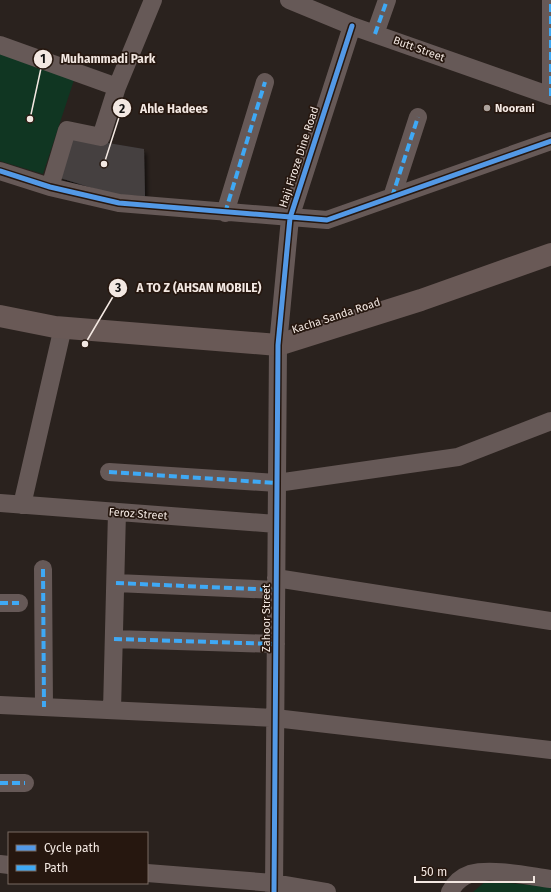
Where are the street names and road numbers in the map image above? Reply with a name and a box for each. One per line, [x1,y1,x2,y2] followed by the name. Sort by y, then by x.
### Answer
[392,34,447,64] street label: Butt Street
[277,105,321,209] street label: Haji Firoze Dine Road
[290,296,382,336] street label: Kacha Sanda Road
[108,505,168,523] street label: Feroz Street
[260,584,273,652] street label: Zahoor Street

